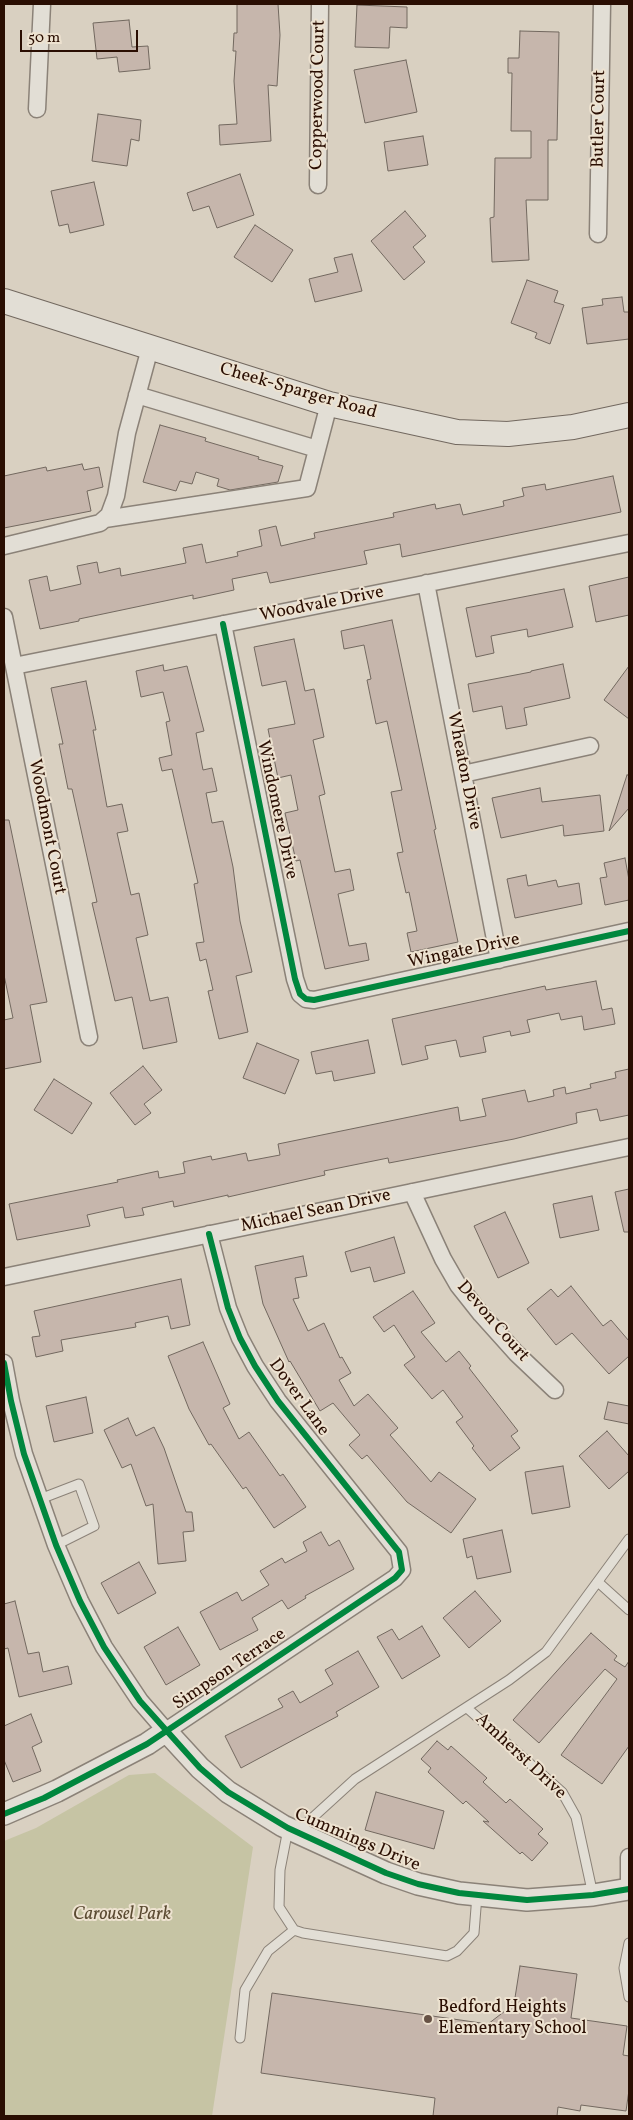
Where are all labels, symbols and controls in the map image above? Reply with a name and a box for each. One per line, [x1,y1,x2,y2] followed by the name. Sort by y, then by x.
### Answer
[22,20,140,52] scale bar
[307,20,331,170] street label: Copperwood Court
[28,28,60,49] text: 50 m
[588,70,612,168] street label: Butler Court
[217,359,379,425] street label: Cheek-Sparger Road
[258,582,386,628] street label: Woodvale Drive
[441,710,485,832] street label: Wheaton Drive
[251,739,301,881] street label: Windomere Drive
[22,757,70,897] street label: Woodmont Court
[406,930,522,974] street label: Wingate Drive
[239,1186,393,1238] street label: Michael Sean Drive
[451,1277,533,1367] street label: Devon Court
[263,1355,333,1441] street label: Dover Lane
[169,1624,291,1716] street label: Simpson Terrace
[470,1709,570,1805] street label: Amherst Drive
[291,1805,423,1877] street label: Cummings Drive
[73,1905,171,1927] park label: Carousel Park
[438,1998,587,2040] place label: Bedford Heights Elementary School
[422,2013,434,2025] marker: Bedford Heights Elementary School

